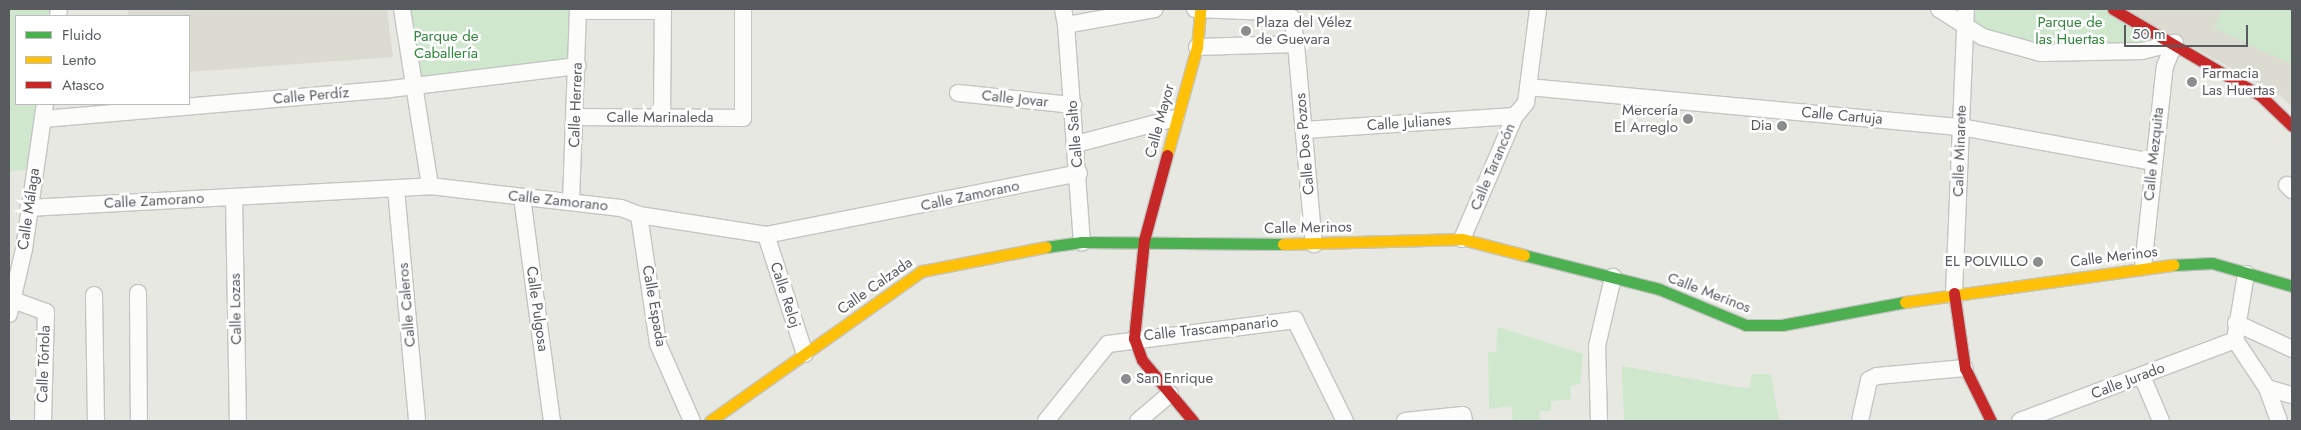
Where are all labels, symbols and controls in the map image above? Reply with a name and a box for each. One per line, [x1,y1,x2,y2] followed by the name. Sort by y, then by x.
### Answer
[1256,13,1352,48] place label: Plaza del Vélez de Guevara
[2035,13,2105,48] park label: Parque de las Huertas
[15,15,190,105] legend
[2126,15,2250,47] scale bar
[2132,23,2166,45] text: 50 m
[62,24,101,46] text: Fluido
[1240,25,1252,37] marker: Plaza del Vélez de Guevara
[414,27,478,62] park label: Parque de Caballería
[62,49,96,71] text: Lento
[566,62,586,148] street label: Calle Herrera
[2202,64,2275,99] place label: Farmacia Las Huertas
[62,74,104,96] text: Atasco
[2186,76,2198,88] marker: Farmacia Las Huertas
[1142,82,1178,160] street label: Calle Mayor
[272,84,350,108] street label: Calle Perdíz
[981,87,1049,111] street label: Calle Jovar
[1292,92,1318,196] street label: Calle Dos Pozos
[1063,100,1087,168] street label: Calle Salto
[1614,101,1678,136] place label: Mercería El Arreglo
[1801,103,1883,129] street label: Calle Cartuja
[1949,105,1971,197] street label: Calle Minarete
[2140,106,2168,202] street label: Calle Mezquita
[606,109,714,127] street label: Calle Marinaleda
[1366,111,1452,135] street label: Calle Julianes
[1682,113,1694,125] marker: Mercería El Arreglo
[1751,117,1772,135] place label: Dia
[1776,120,1788,132] marker: Dia
[1467,121,1519,213] street label: Calle Tarancón
[14,167,44,251] street label: Calle Málaga
[919,177,1021,215] street label: Calle Zamorano
[507,187,609,215] street label: Calle Zamorano
[103,189,205,213] street label: Calle Zamorano
[1264,218,1352,238] street label: Calle Merinos
[2069,243,2159,271] street label: Calle Merinos
[1945,253,2028,271] place label: EL POLVILLO
[834,254,916,318] street label: Calle Calzada
[2032,256,2044,268] marker: EL POLVILLO
[766,260,804,330] street label: Calle Reloj
[394,262,420,348] street label: Calle Caleros
[638,264,670,348] street label: Calle Espada
[522,265,552,353] street label: Calle Pulgosa
[1665,269,1753,317] street label: Calle Merinos
[226,273,246,345] street label: Calle Lozas
[1143,313,1279,345] street label: Calle Trascampanario
[34,325,54,403] street label: Calle Tórtola
[2089,359,2167,403] street label: Calle Jurado
[1136,370,1213,388] place label: San Enrique
[1120,373,1132,385] marker: San Enrique

